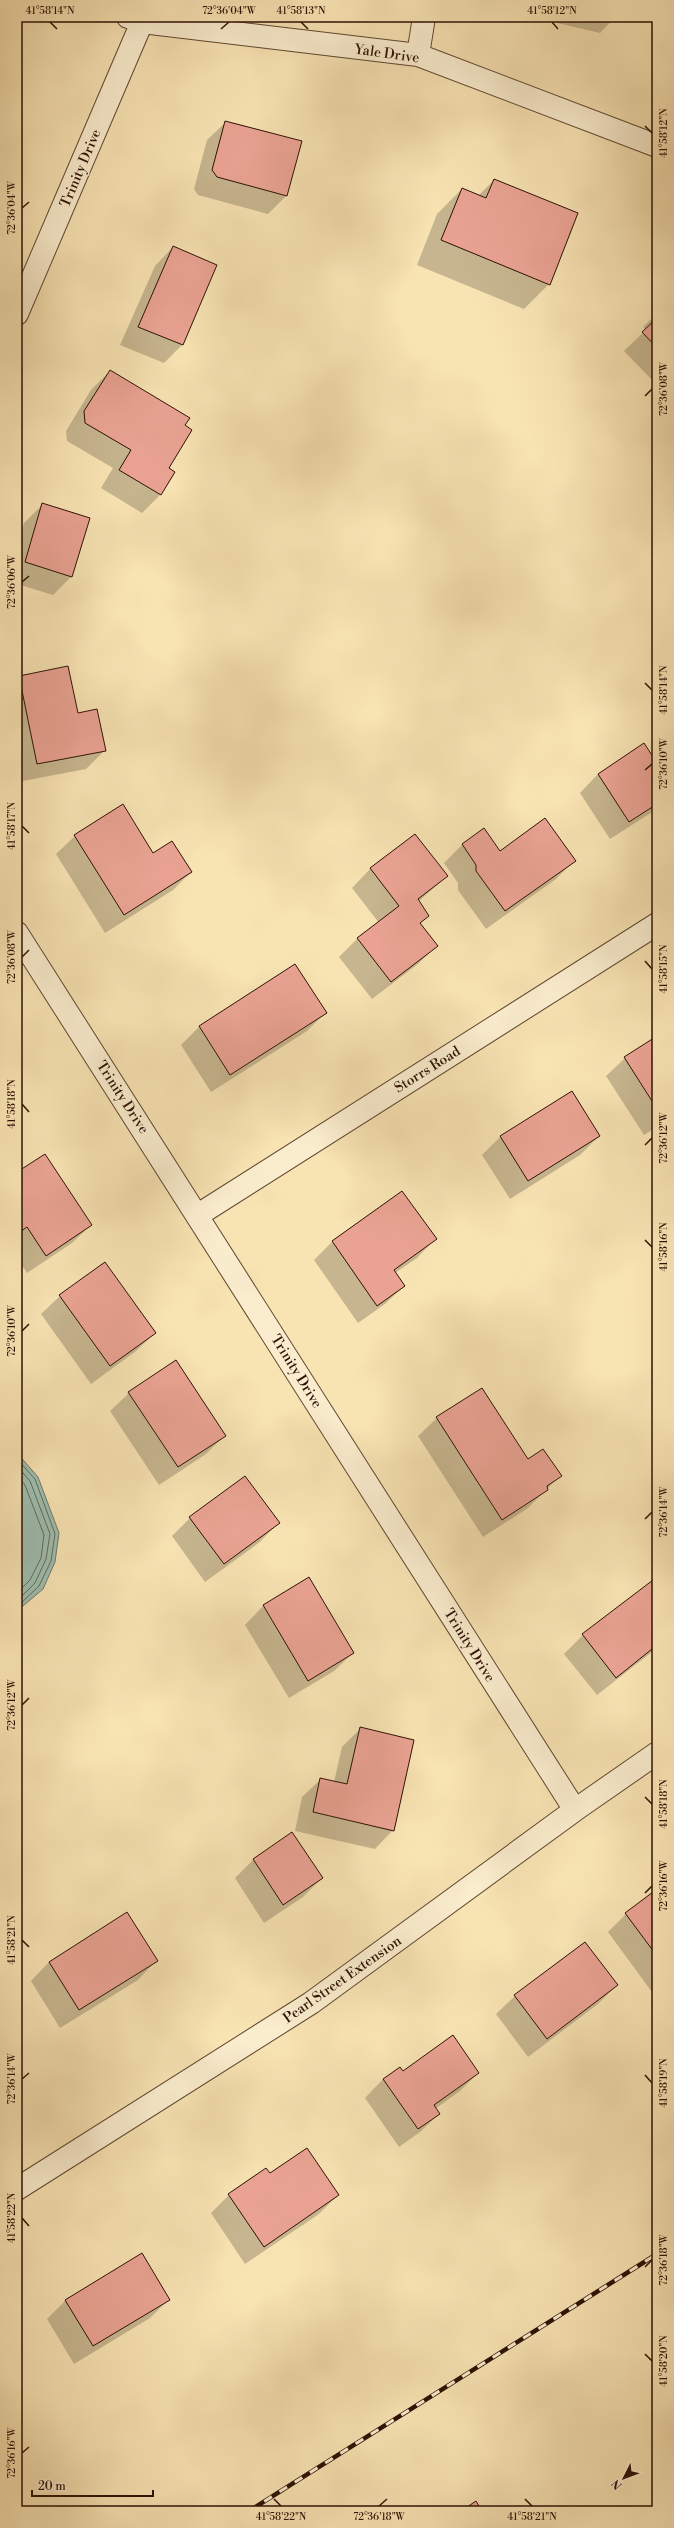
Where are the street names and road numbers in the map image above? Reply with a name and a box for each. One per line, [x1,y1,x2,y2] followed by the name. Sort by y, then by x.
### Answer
[352,40,420,67] street label: Yale Drive
[56,127,105,210] street label: Trinity Drive
[391,1042,464,1097] street label: Storrs Road
[92,1058,152,1137] street label: Trinity Drive
[266,1331,326,1412] street label: Trinity Drive
[439,1605,499,1686] street label: Trinity Drive
[280,1932,406,2028] street label: Pearl Street Extension

